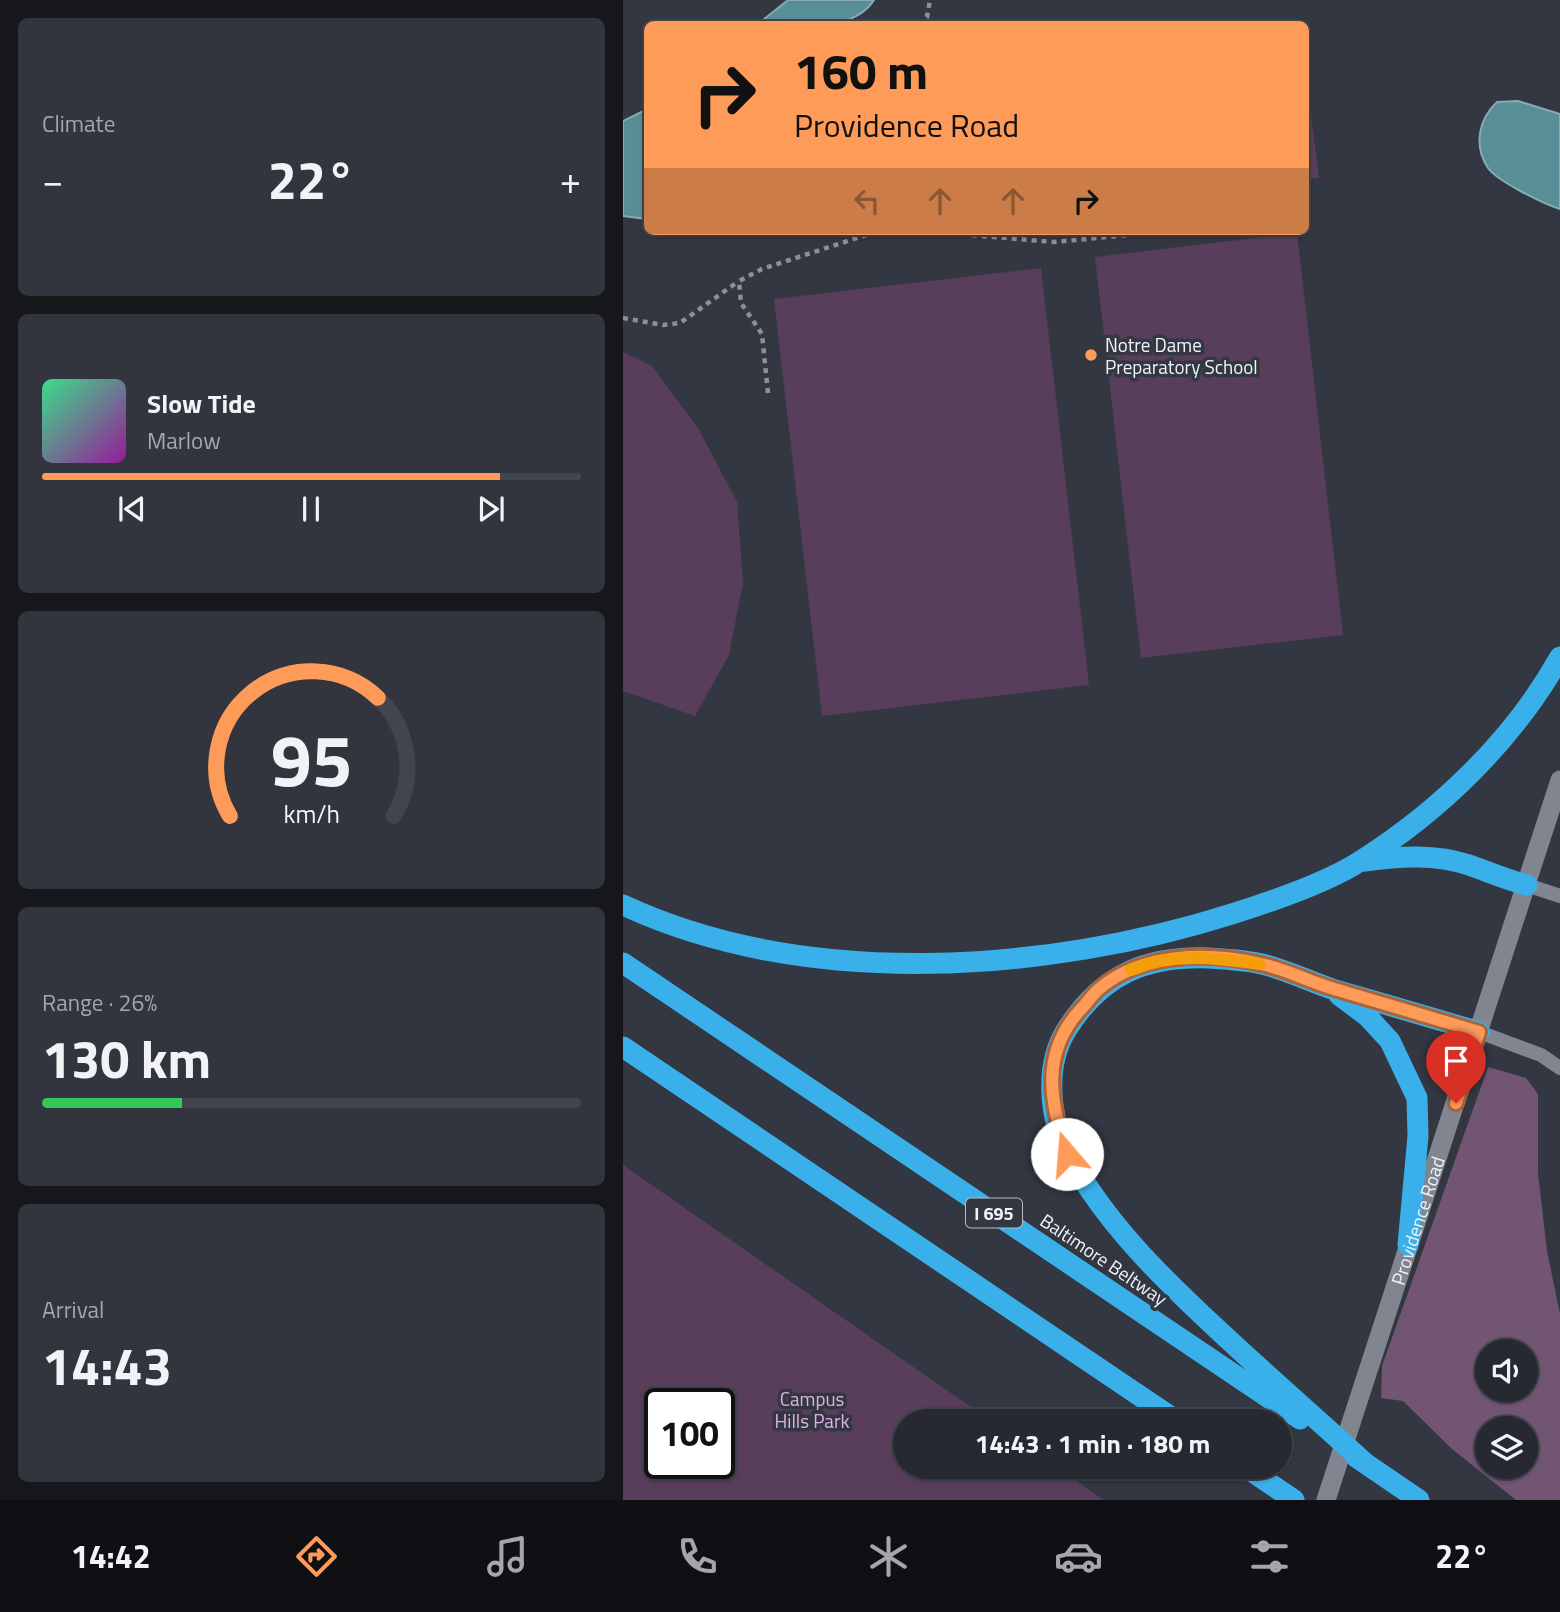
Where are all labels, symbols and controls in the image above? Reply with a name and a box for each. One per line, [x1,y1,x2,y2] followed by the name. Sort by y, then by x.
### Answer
[794,33,928,108] text: 160 m
[679,49,770,140] icon: right
[794,101,1019,149] text: Providence Road
[42,106,115,141] text: Climate
[268,140,355,219] text: 22°
[42,151,63,209] text: −
[560,151,581,209] text: +
[848,182,886,220] icon: left
[921,182,959,220] icon: ahead
[994,182,1032,220] icon: ahead
[1067,182,1105,220] icon: right
[1105,330,1258,381] place label: Notre Dame Preparatory School
[1083,347,1099,363] marker: Notre Dame Preparatory School
[147,384,256,423] text: Slow Tide
[147,423,221,458] text: Marlow
[113,490,151,528] icon: previous
[292,490,330,528] icon: pause
[472,490,510,528] icon: next
[271,704,352,814] text: 95
[283,795,340,833] text: km/h
[42,985,157,1020] text: Range · 26%
[42,1019,211,1098] text: 130 km
[1426,1031,1486,1103] pin
[1437,1042,1475,1080] icon: arrive
[1030,1117,1104,1191] position arrow
[1382,1152,1451,1289] street label: Providence Road
[966,1198,1022,1228] road number: I 695
[1035,1206,1173,1312] street label: Baltimore Beltway
[42,1292,104,1327] text: Arrival
[42,1326,172,1405] text: 14:43
[1475,1339,1538,1479] map controls
[1475,1339,1538,1402] button: sound
[774,1384,850,1435] park label: Campus Hills Park
[644,1388,735,1479] speed limit sign: 100
[1475,1416,1538,1479] button: layers
[975,1424,1210,1463] text: 14:43 · 1 min · 180 m
[71,1532,151,1580] text: 14:42
[292,1532,341,1581] icon: directions
[483,1532,532,1581] icon: music
[673,1532,722,1581] icon: phone
[864,1532,913,1581] icon: climate
[1054,1532,1103,1581] icon: car
[1245,1532,1294,1581] icon: filters
[1435,1532,1489,1580] text: 22°

